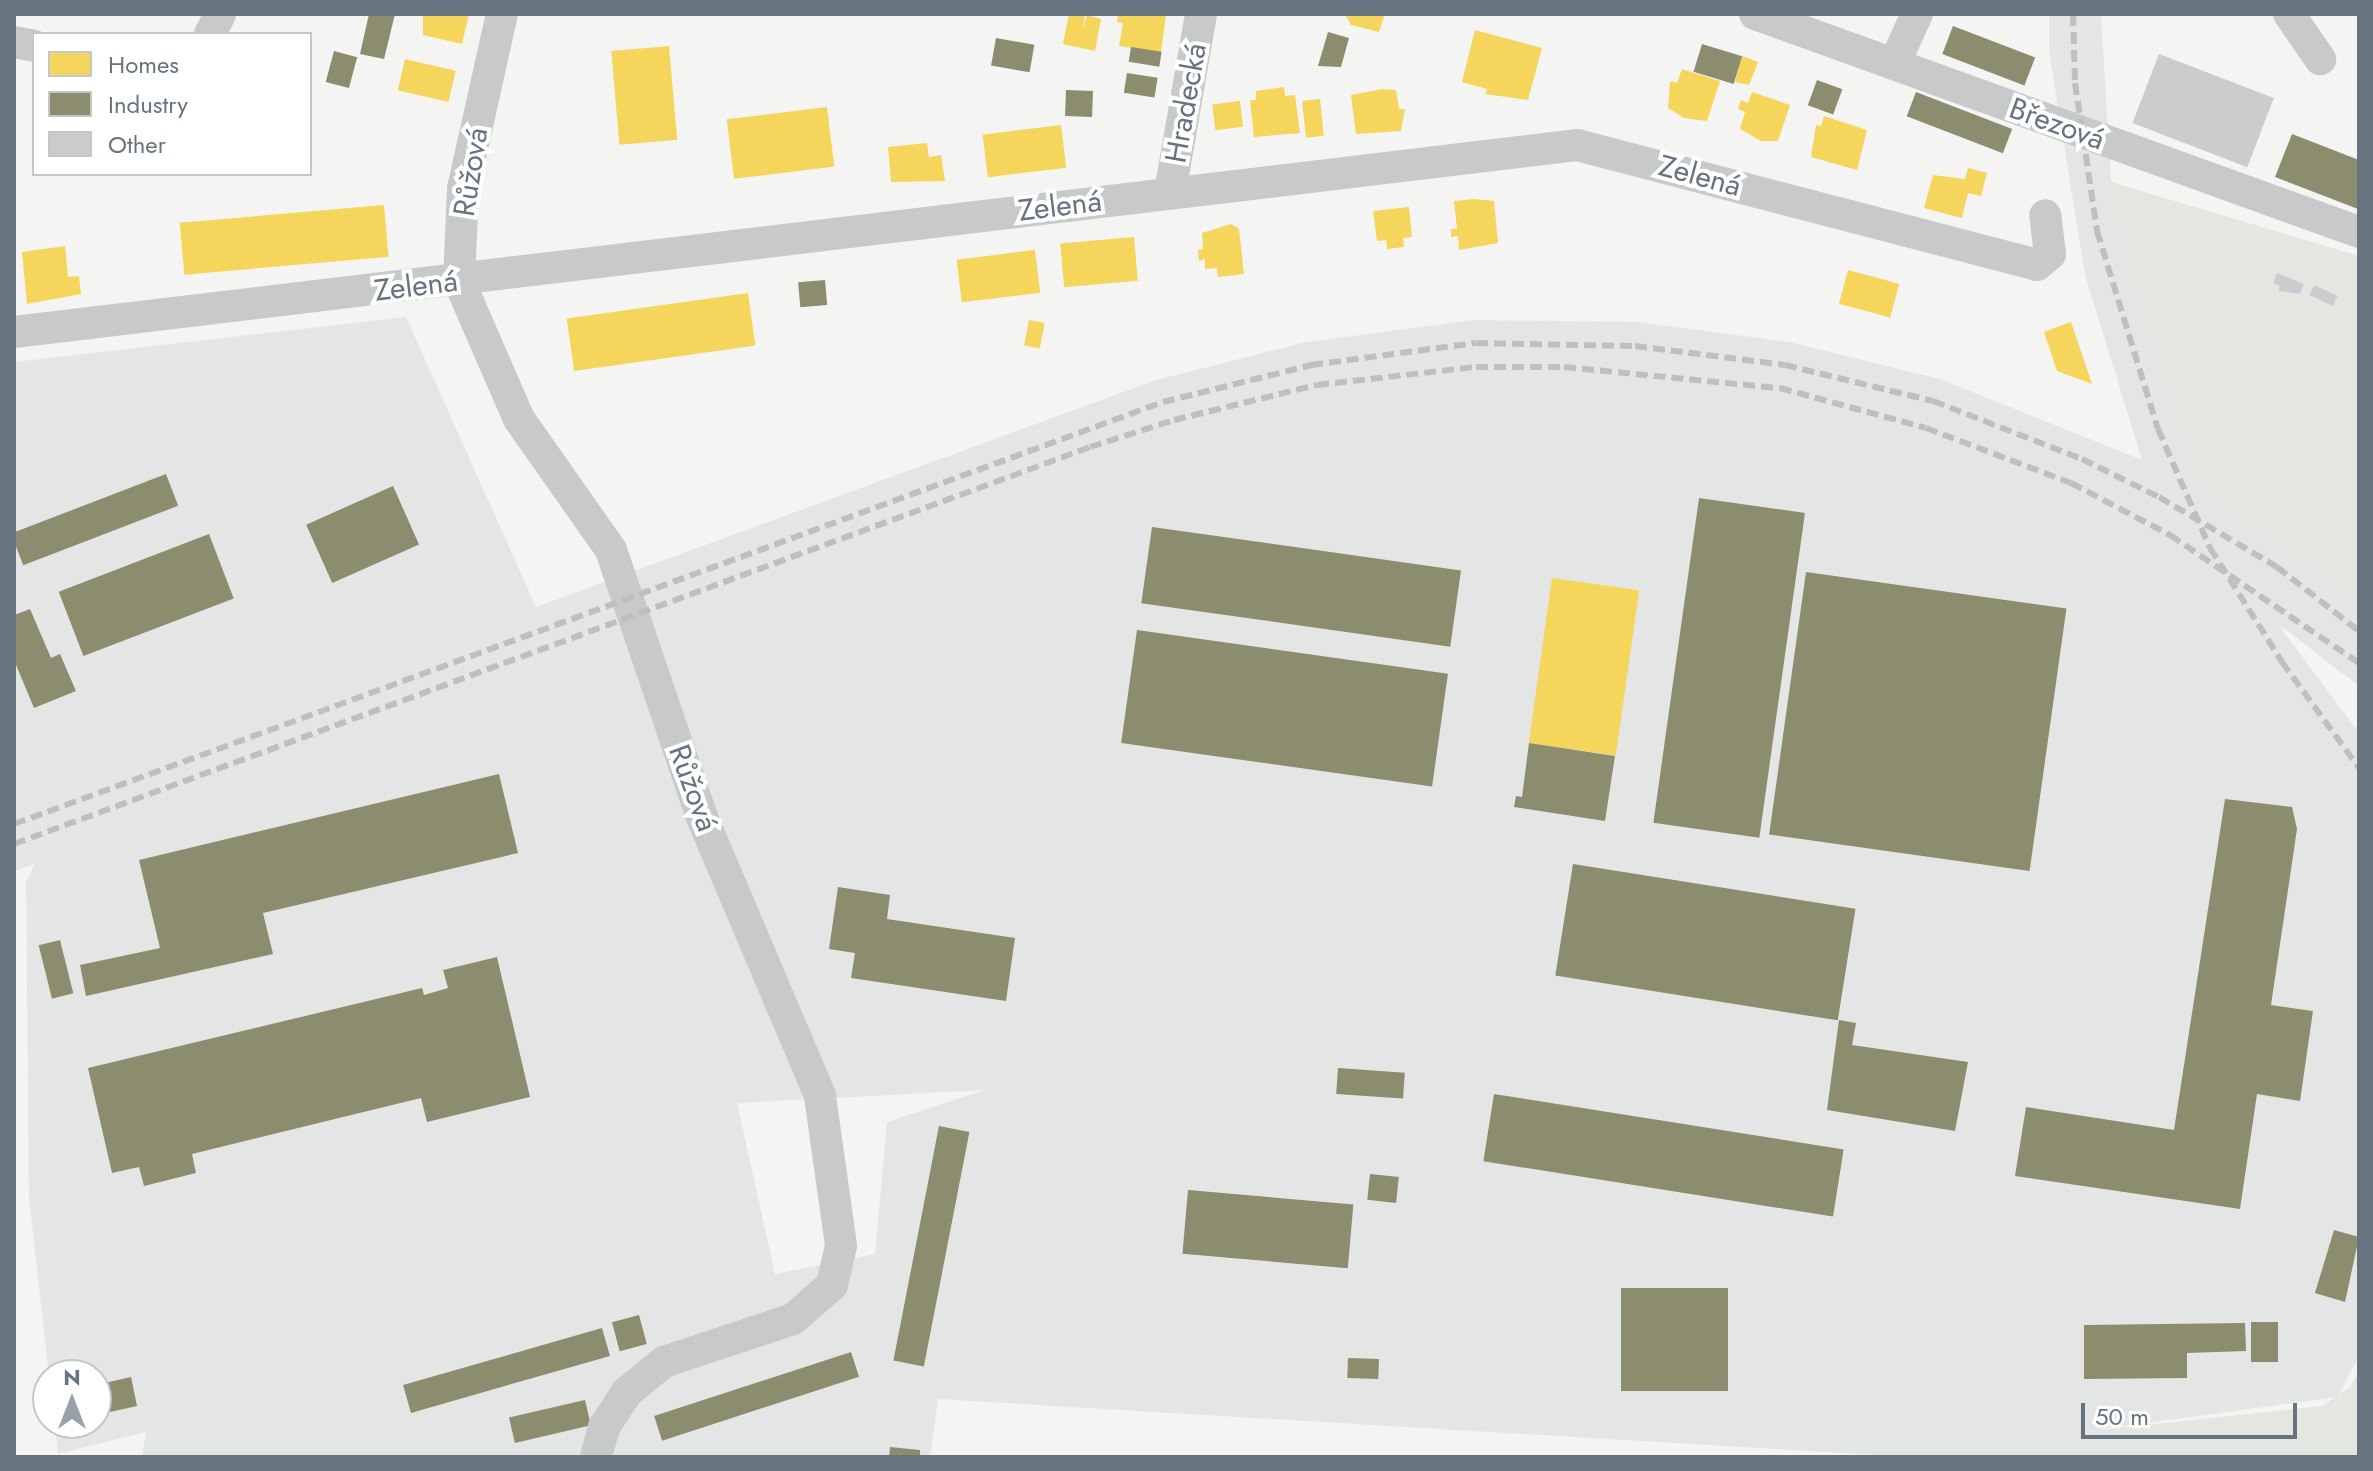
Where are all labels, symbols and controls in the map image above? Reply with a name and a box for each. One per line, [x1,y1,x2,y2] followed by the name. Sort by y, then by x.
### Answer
[32,32,312,176] legend
[1158,40,1214,166] street label: Hradecká
[108,47,179,82] text: Homes
[108,87,188,122] text: Industry
[2005,90,2109,158] street label: Březová
[446,125,496,219] street label: Růžová
[108,127,166,162] text: Other
[1655,148,1745,204] street label: Zelená
[1016,183,1104,229] street label: Zelená
[372,263,460,309] street label: Zelená
[661,740,725,836] street label: Růžová
[32,1359,112,1439] north arrow
[63,1361,81,1393] text: N
[2085,1387,2301,1437] scale bar
[2095,1399,2149,1434] text: 50 m

